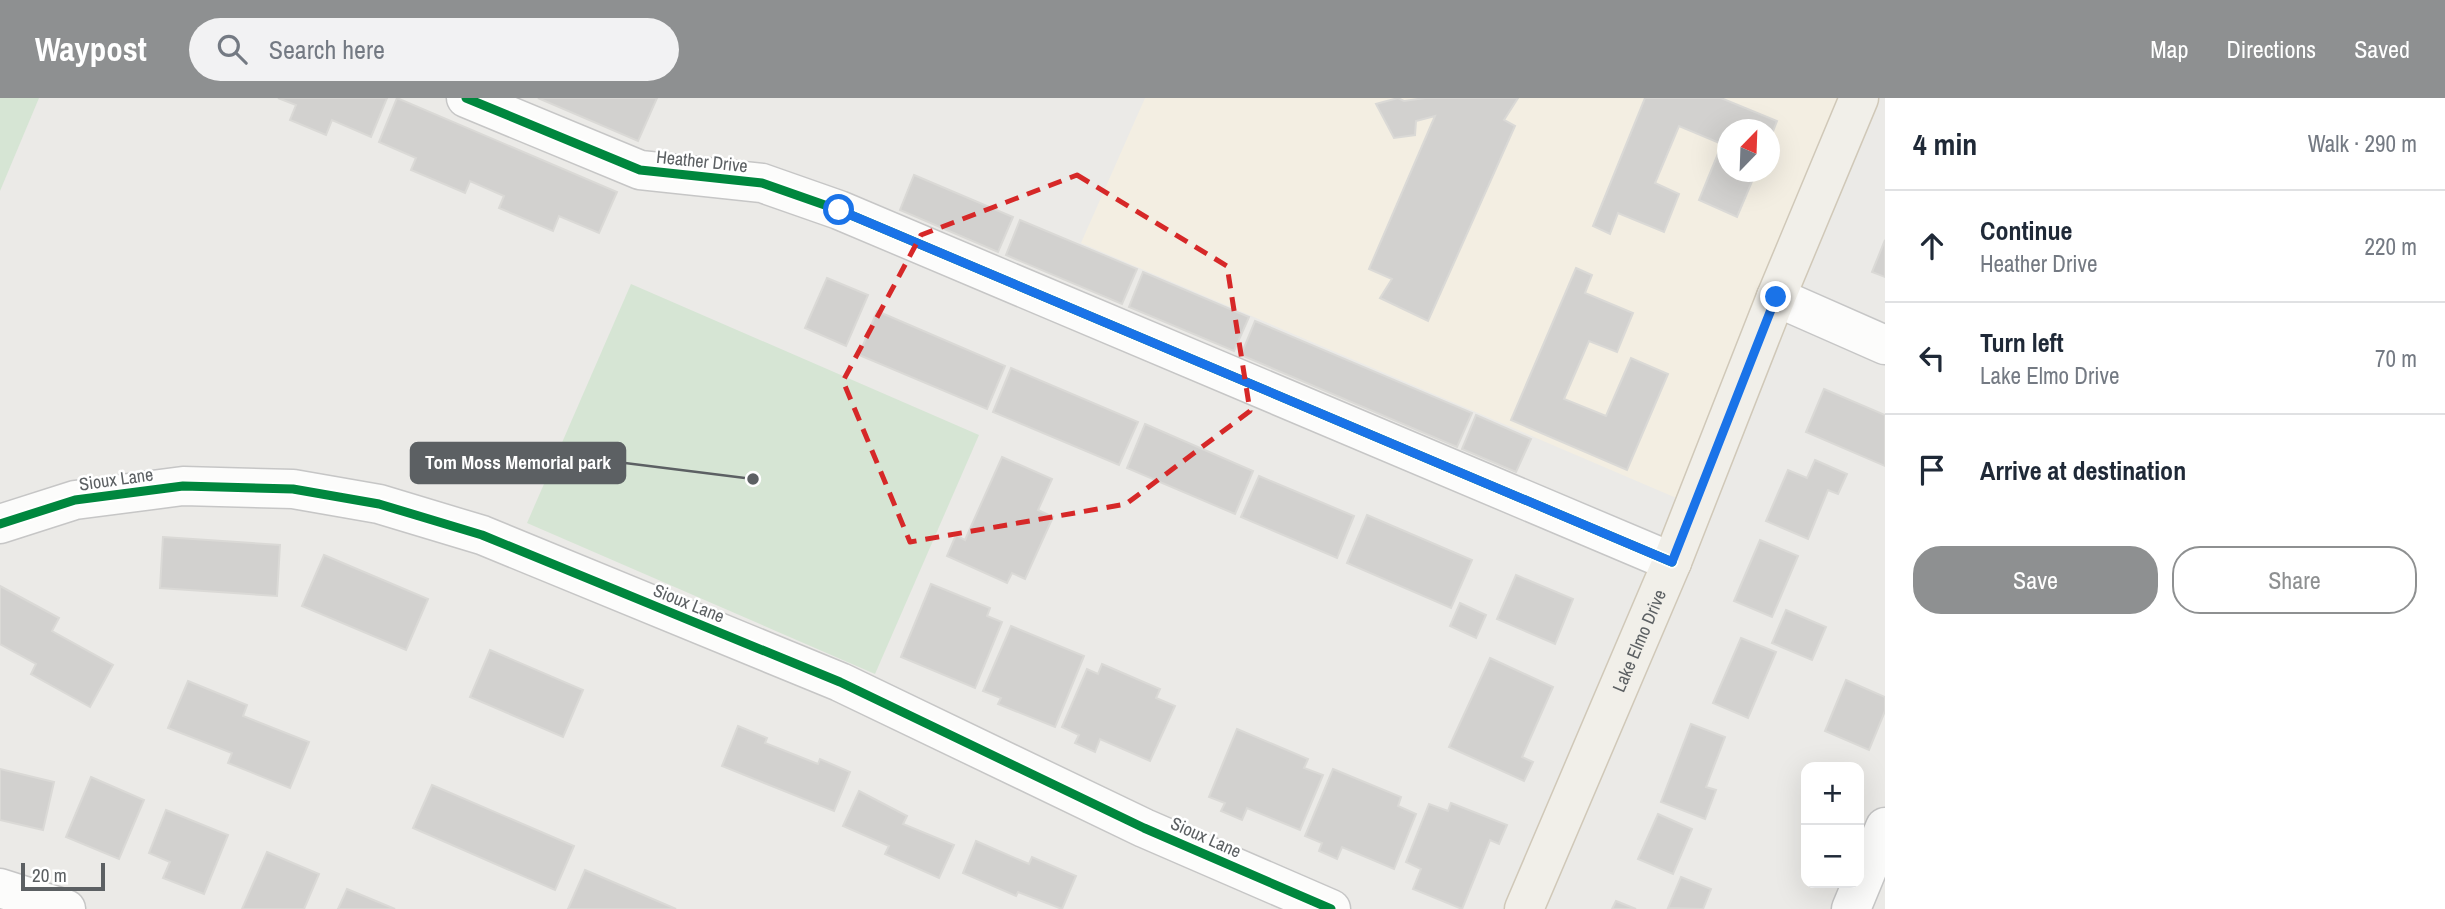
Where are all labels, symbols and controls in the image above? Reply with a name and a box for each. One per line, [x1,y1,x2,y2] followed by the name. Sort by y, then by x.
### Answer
[189,18,679,81] search box
[35,27,147,71] text: Waypost
[213,30,251,68] icon: search
[269,32,385,67] text: Search here
[2150,33,2188,65] text: Map
[2226,33,2316,65] text: Directions
[2354,33,2410,65] text: Saved
[1717,119,1780,182] north arrow
[1913,124,1977,164] text: 4 min
[2308,128,2417,159] text: Walk · 290 m
[655,144,749,178] street label: Heather Drive
[823,194,854,225] route start
[1980,213,2072,248] text: Continue
[1913,227,1951,265] icon: ahead
[2365,231,2417,262] text: 220 m
[1980,248,2097,279] text: Heather Drive
[1760,281,1791,312] route end
[1980,325,2064,360] text: Turn left
[1913,339,1951,377] icon: left
[2375,343,2417,374] text: 70 m
[1980,360,2119,391] text: Lake Elmo Drive
[411,443,625,483] callout: Tom Moss Memorial park
[425,449,611,475] text: Tom Moss Memorial park
[1913,451,1951,489] icon: arrive
[1980,453,2186,488] text: Arrive at destination
[77,461,155,497] street label: Sioux Lane
[1913,546,2158,614] button: Save
[2172,546,2417,614] button: Share
[650,577,728,629] street label: Sioux Lane
[1606,585,1671,696] street label: Lake Elmo Drive
[1801,762,1864,888] map controls
[1801,762,1864,825] button: +
[1167,810,1245,864] street label: Sioux Lane
[1801,825,1864,888] button: −
[21,860,105,892] scale bar
[32,862,67,888] text: 20 m

